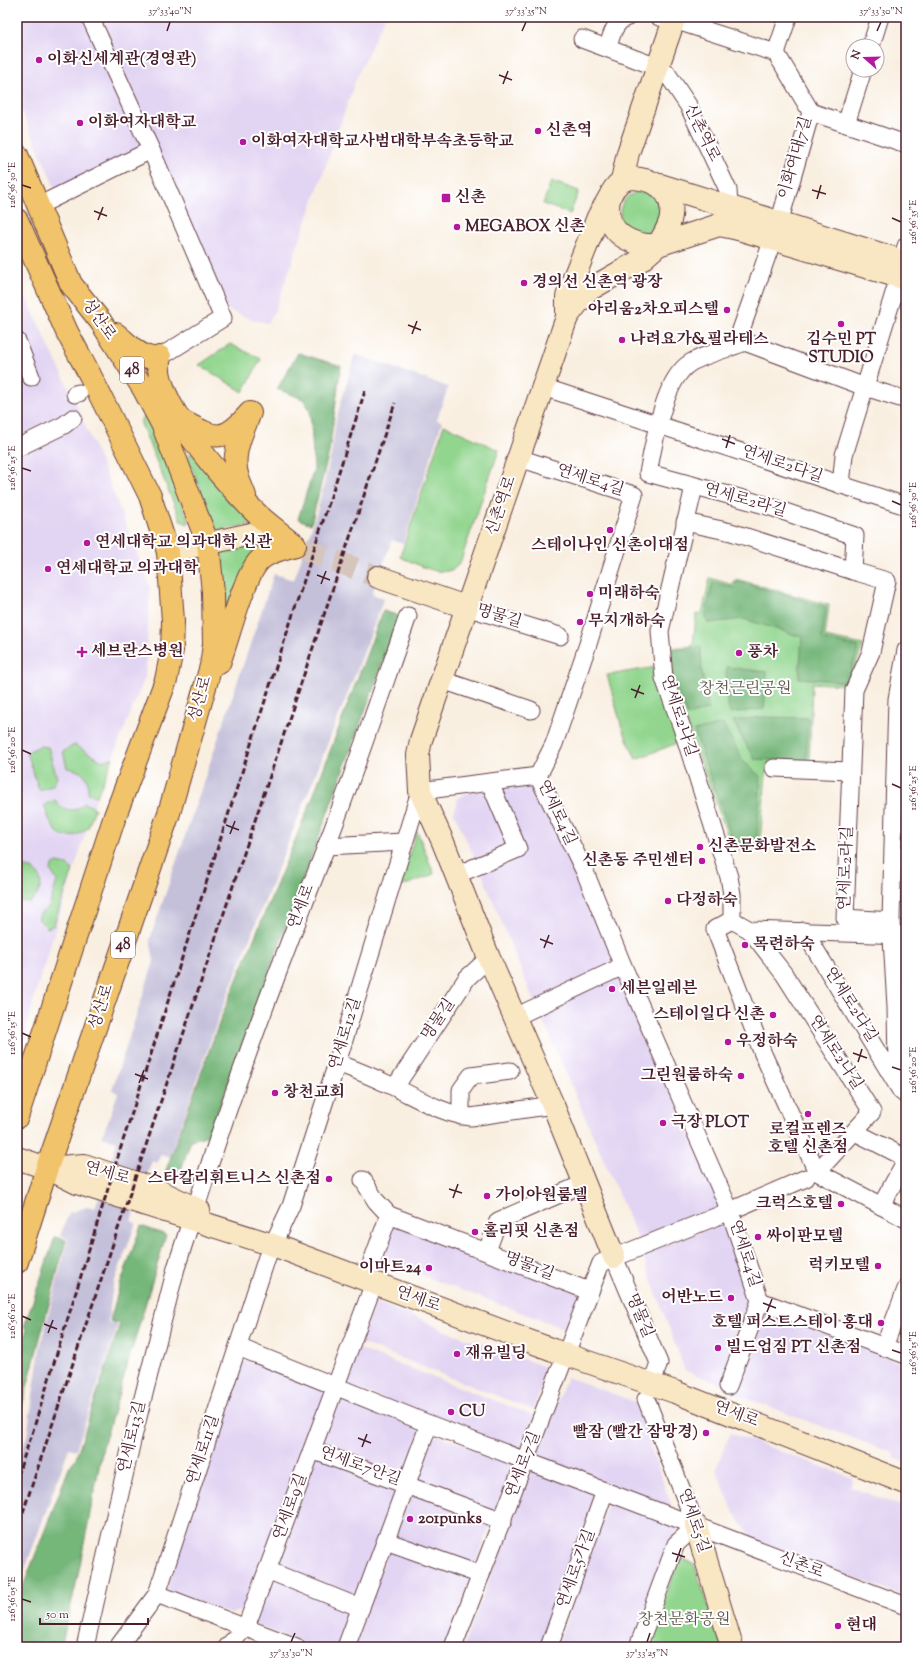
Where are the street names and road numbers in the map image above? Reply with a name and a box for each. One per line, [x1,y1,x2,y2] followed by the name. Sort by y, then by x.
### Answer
[677,100,725,166] street label: 신촌역로
[773,114,819,202] street label: 이화여대7길
[75,294,121,346] street label: 성산로
[120,357,144,383] road number: 48
[738,440,826,490] street label: 연세로2다길
[553,459,627,503] street label: 연세로4길
[481,473,523,539] street label: 신촌역로
[701,478,789,524] street label: 연세로2라길
[473,599,525,635] street label: 명물길
[654,672,702,760] street label: 연세로2나길
[184,673,219,724] street label: 성산로
[531,776,581,850] street label: 연세로4길
[834,825,860,911] street label: 연세로2라길
[283,881,321,933] street label: 연세로
[111,932,135,958] road number: 48
[818,963,882,1047] street label: 연세로2다길
[84,981,120,1033] street label: 성산로
[416,994,462,1046] street label: 명물길
[324,995,368,1073] street label: 연세로12길
[802,1011,868,1095] street label: 연세로2나길
[82,1157,133,1192] street label: 연세로
[722,1217,766,1291] street label: 연세로4길
[501,1247,557,1287] street label: 명물1길
[392,1281,444,1319] street label: 연세로
[619,1290,659,1342] street label: 명물길
[710,1396,762,1434] street label: 연세로
[114,1398,152,1476] street label: 연세로13길
[182,1412,226,1488] street label: 연세로11길
[501,1428,547,1502] street label: 연세로7길
[316,1442,404,1492] street label: 연세로7안길
[268,1470,314,1544] street label: 연세로9길
[671,1485,715,1557] street label: 연세로5길
[552,1526,602,1612] street label: 연세로5가길
[775,1547,827,1585] street label: 신촌로

